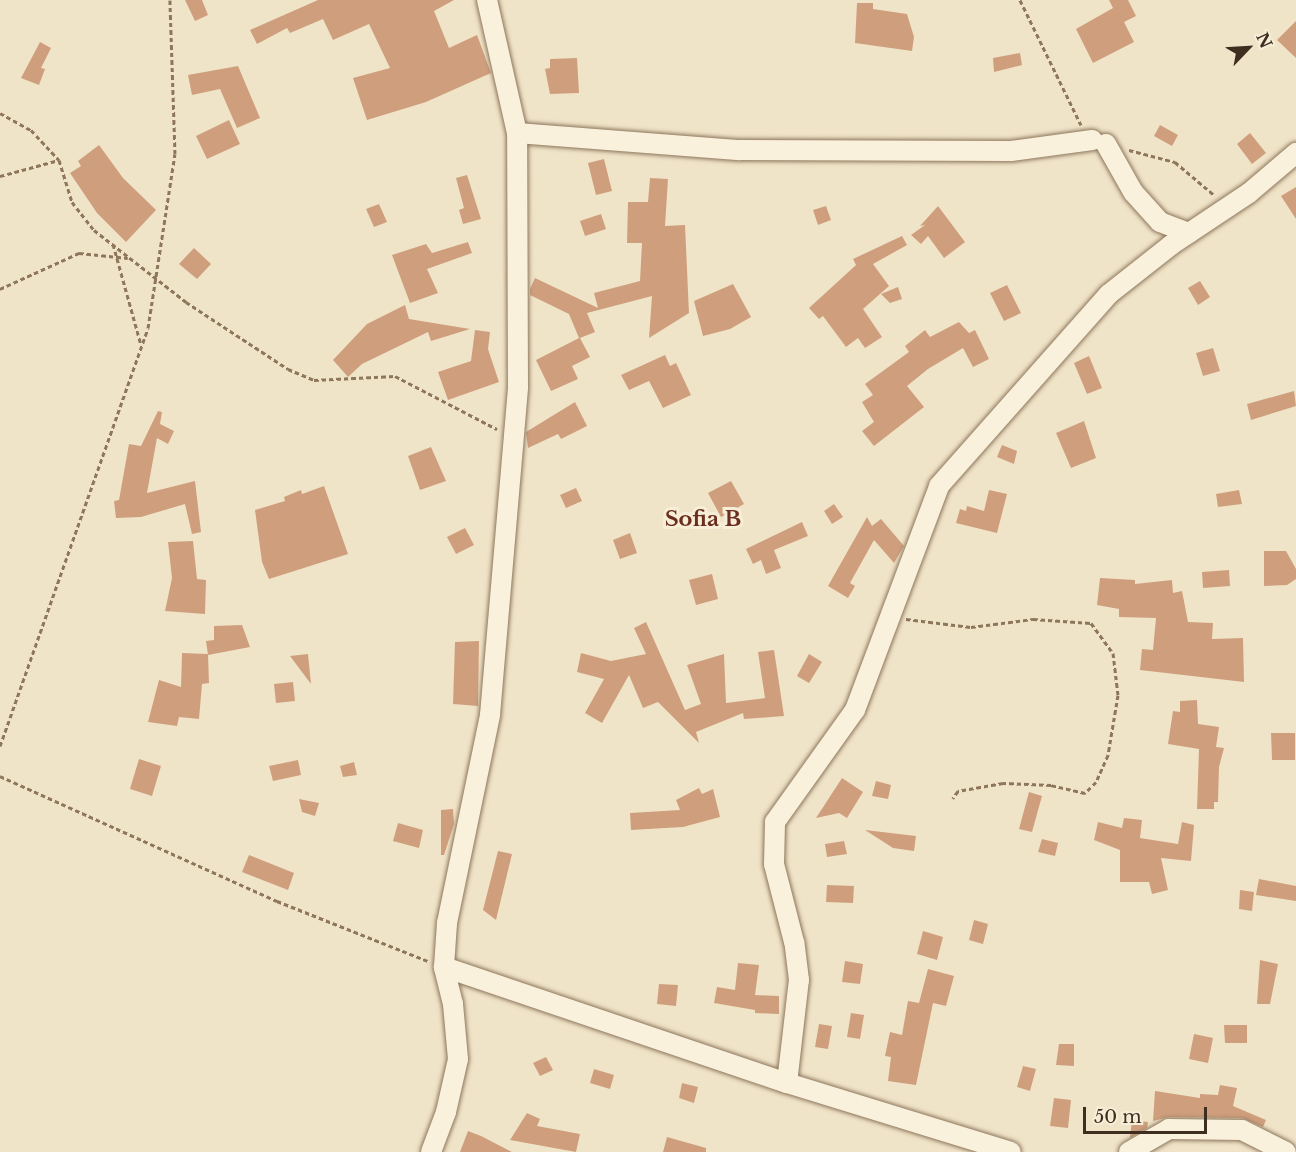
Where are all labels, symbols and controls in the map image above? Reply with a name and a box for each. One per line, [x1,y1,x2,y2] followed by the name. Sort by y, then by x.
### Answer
[1218,18,1278,78] north arrow
[1252,29,1277,51] text: N
[665,506,741,532] district label: Sofia B
[1086,1095,1210,1133] scale bar
[1094,1106,1142,1128] text: 50 m

